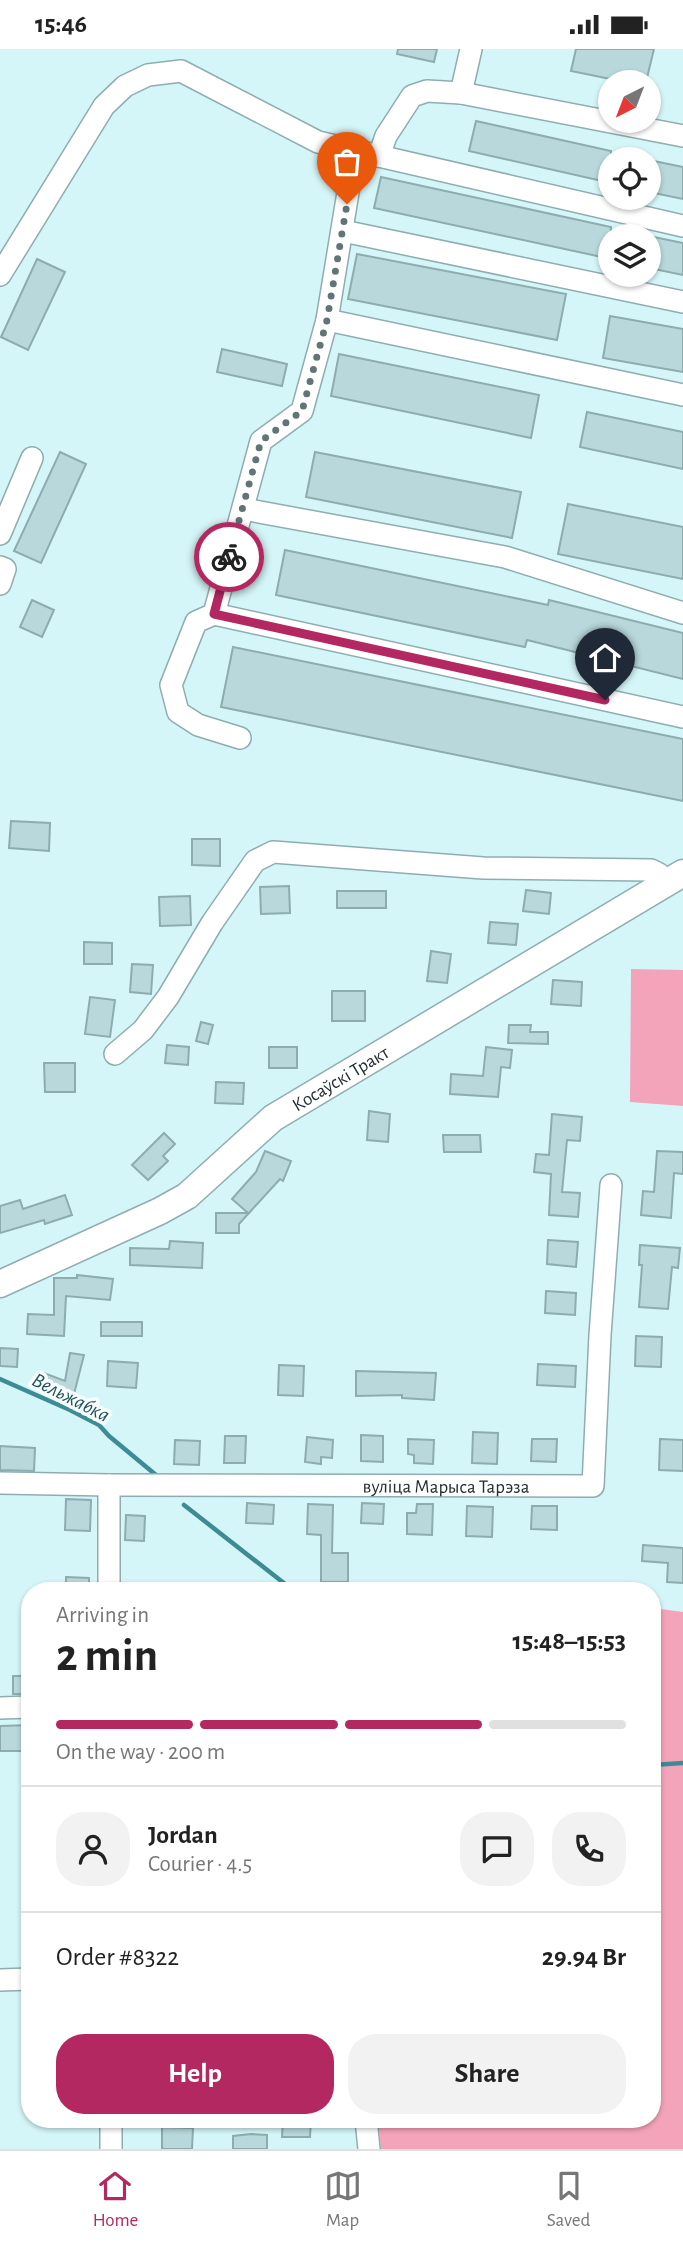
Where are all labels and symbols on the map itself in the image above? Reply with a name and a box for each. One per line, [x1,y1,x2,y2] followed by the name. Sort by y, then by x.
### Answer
[598,70,662,133] north arrow
[317,132,377,204] pin
[194,522,264,592] courier
[575,628,635,700] pin
[289,1043,393,1115] street label: Косаўскі Тракт
[29,1369,113,1426] water label: Вельжабка
[363,1478,530,1497] street label: вуліца Марыса Тарэза

